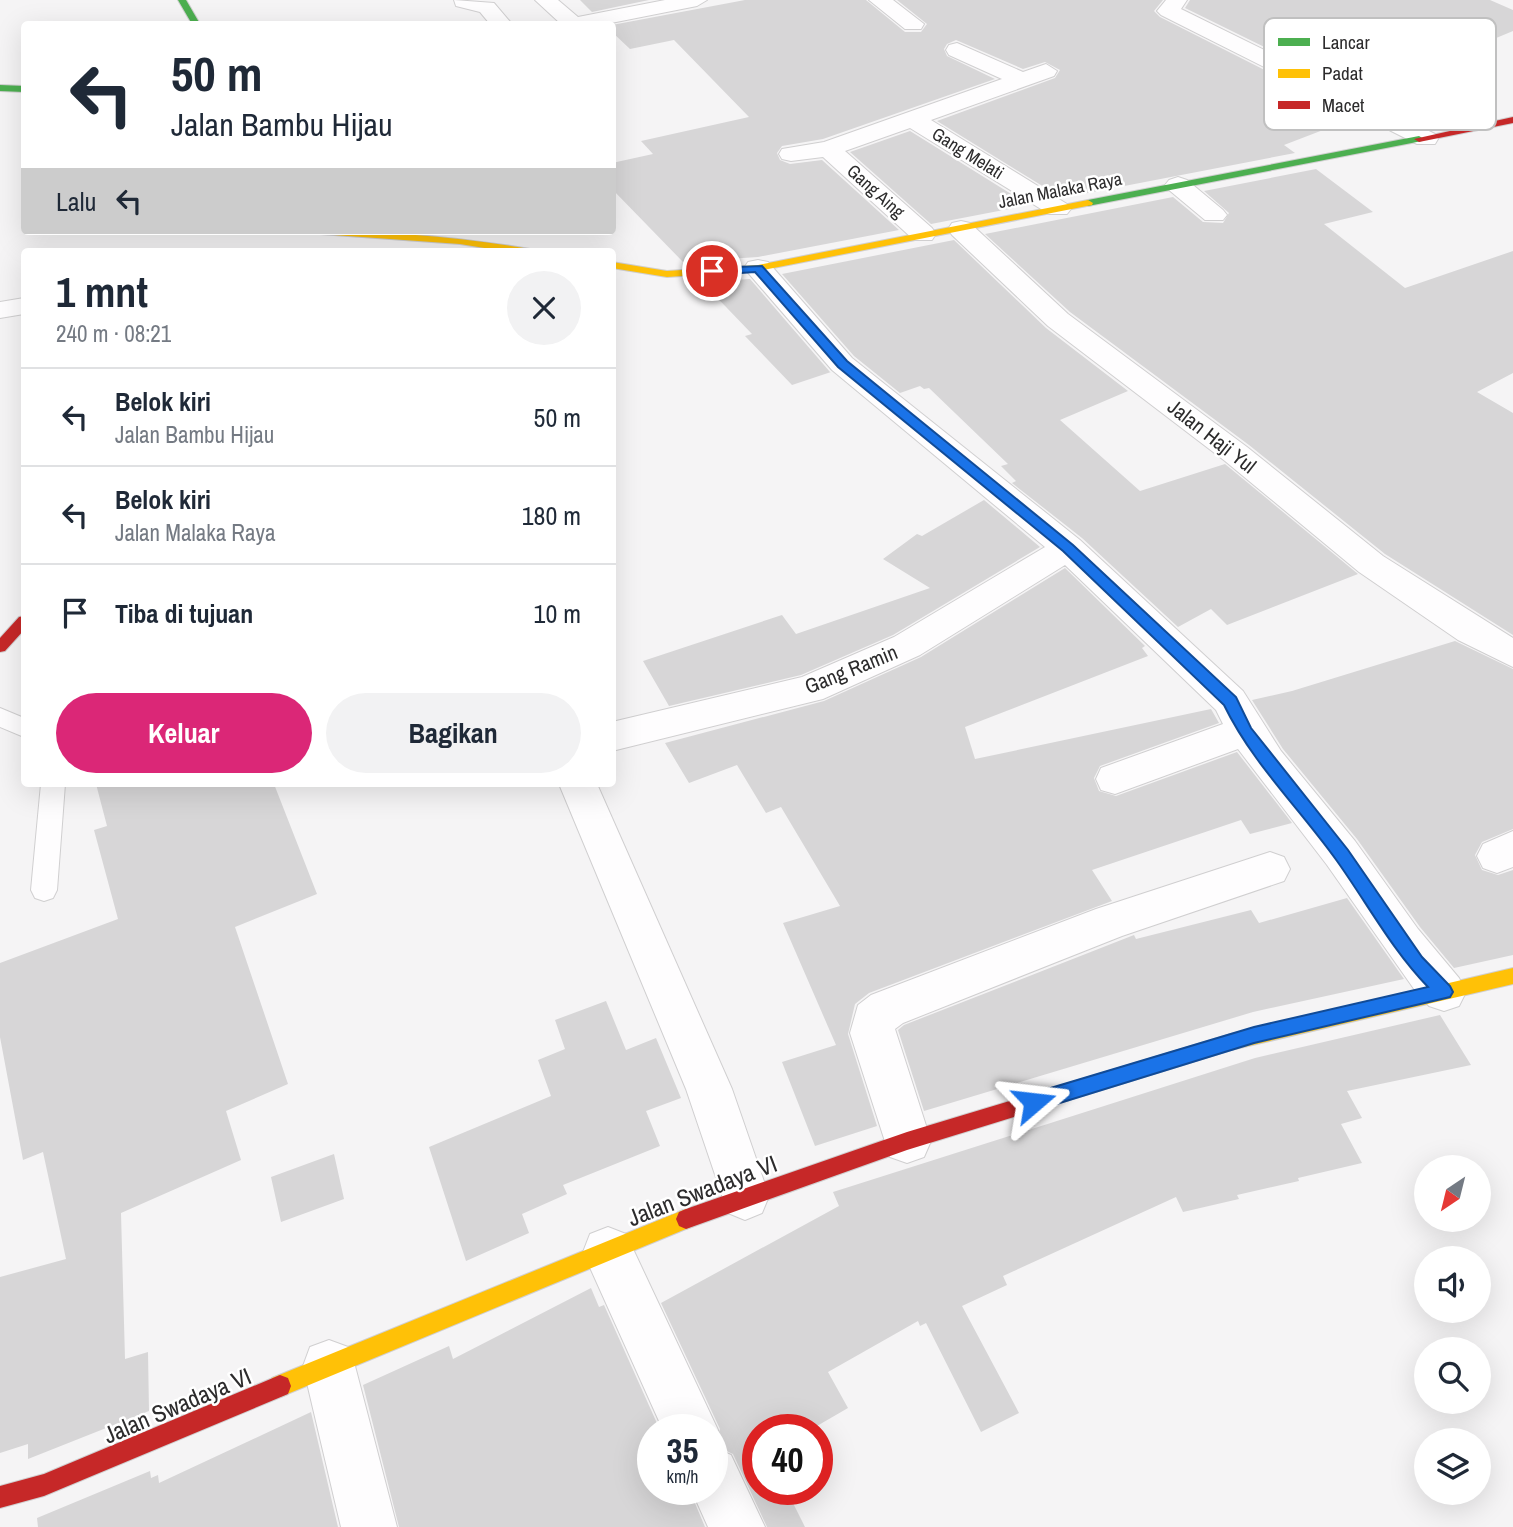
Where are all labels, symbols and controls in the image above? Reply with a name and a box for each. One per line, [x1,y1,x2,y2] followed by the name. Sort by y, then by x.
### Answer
[1264,18,1496,130] legend
[1322,29,1370,55] text: Lancar
[171,40,263,106] text: 50 m
[56,49,147,140] icon: left
[1322,60,1363,86] text: Padat
[1322,92,1365,118] text: Macet
[171,103,393,146] text: Jalan Bambu Hijau
[927,121,1009,185] street label: Gang Melati
[842,158,911,224] street label: Gang Aing
[996,166,1124,214] street label: Jalan Malaka Raya
[110,182,148,220] icon: left
[56,184,96,219] text: Lalu
[682,241,742,301] pin
[693,252,731,290] icon: arrive
[56,264,148,320] text: 1 mnt
[507,271,581,345] button: close
[56,318,171,349] text: 240 m · 08:21
[115,384,211,419] text: Belok kiri
[1162,392,1262,480] street label: Jalan Haji Yul
[56,398,94,436] icon: left
[534,400,581,435] text: 50 m
[115,419,274,450] text: Jalan Bambu Hijau
[115,482,211,517] text: Belok kiri
[56,496,94,534] icon: left
[522,498,581,533] text: 180 m
[115,517,275,548] text: Jalan Malaka Raya
[56,594,94,632] icon: arrive
[115,596,253,631] text: Tiba di tujuan
[534,596,581,631] text: 10 m
[800,637,902,701] street label: Gang Ramin
[56,693,312,773] button: Keluar
[326,693,581,773] button: Bagikan
[997,1065,1071,1139] position arrow
[623,1147,781,1233] street label: Jalan Swadaya VI
[1414,1155,1491,1232] north arrow
[1414,1155,1491,1505] map controls
[1414,1246,1491,1323] button: sound
[1414,1337,1491,1414] button: search
[98,1359,256,1451] street label: Jalan Swadaya VI
[742,1414,833,1505] speed limit sign: 40
[667,1427,698,1474] text: 35
[1414,1428,1491,1505] button: layers
[667,1464,699,1489] text: km/h

